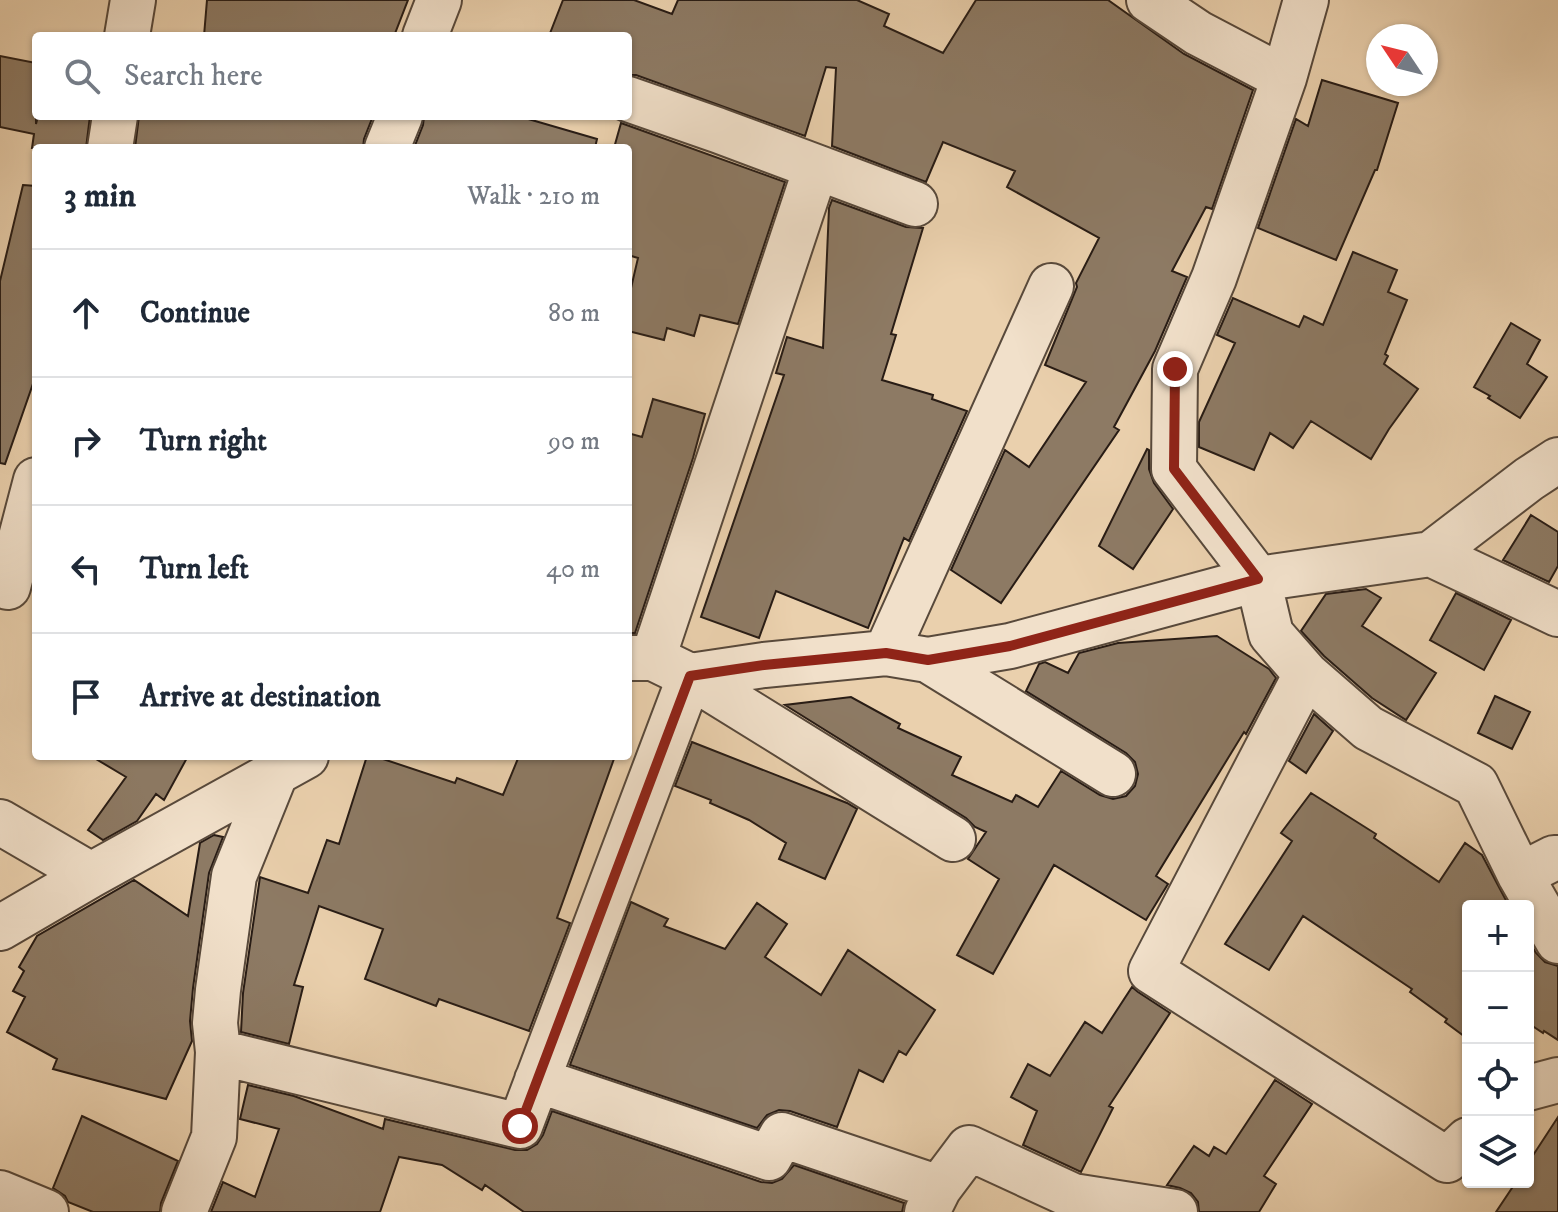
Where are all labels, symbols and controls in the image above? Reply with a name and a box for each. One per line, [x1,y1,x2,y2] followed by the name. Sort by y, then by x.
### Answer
[1366,24,1438,96] north arrow
[32,32,632,120] search box
[60,54,104,98] icon: search
[124,58,263,95] text: Search here
[64,175,136,217] text: 3 min
[467,180,600,213] text: Walk · 210 m
[64,291,108,335] icon: ahead
[140,295,250,332] text: Continue
[548,297,600,330] text: 80 m
[1157,351,1193,387] route end
[64,419,108,463] icon: right
[140,423,267,460] text: Turn right
[548,425,600,458] text: 90 m
[64,547,108,591] icon: left
[140,551,249,588] text: Turn left
[546,553,600,586] text: 40 m
[64,675,108,719] icon: arrive
[140,679,381,716] text: Arrive at destination
[1462,900,1534,1188] map controls
[1462,900,1534,972] button: +
[1462,972,1534,1044] button: −
[1462,1044,1534,1116] button: locate
[502,1108,538,1144] route start
[1462,1116,1534,1188] button: layers

